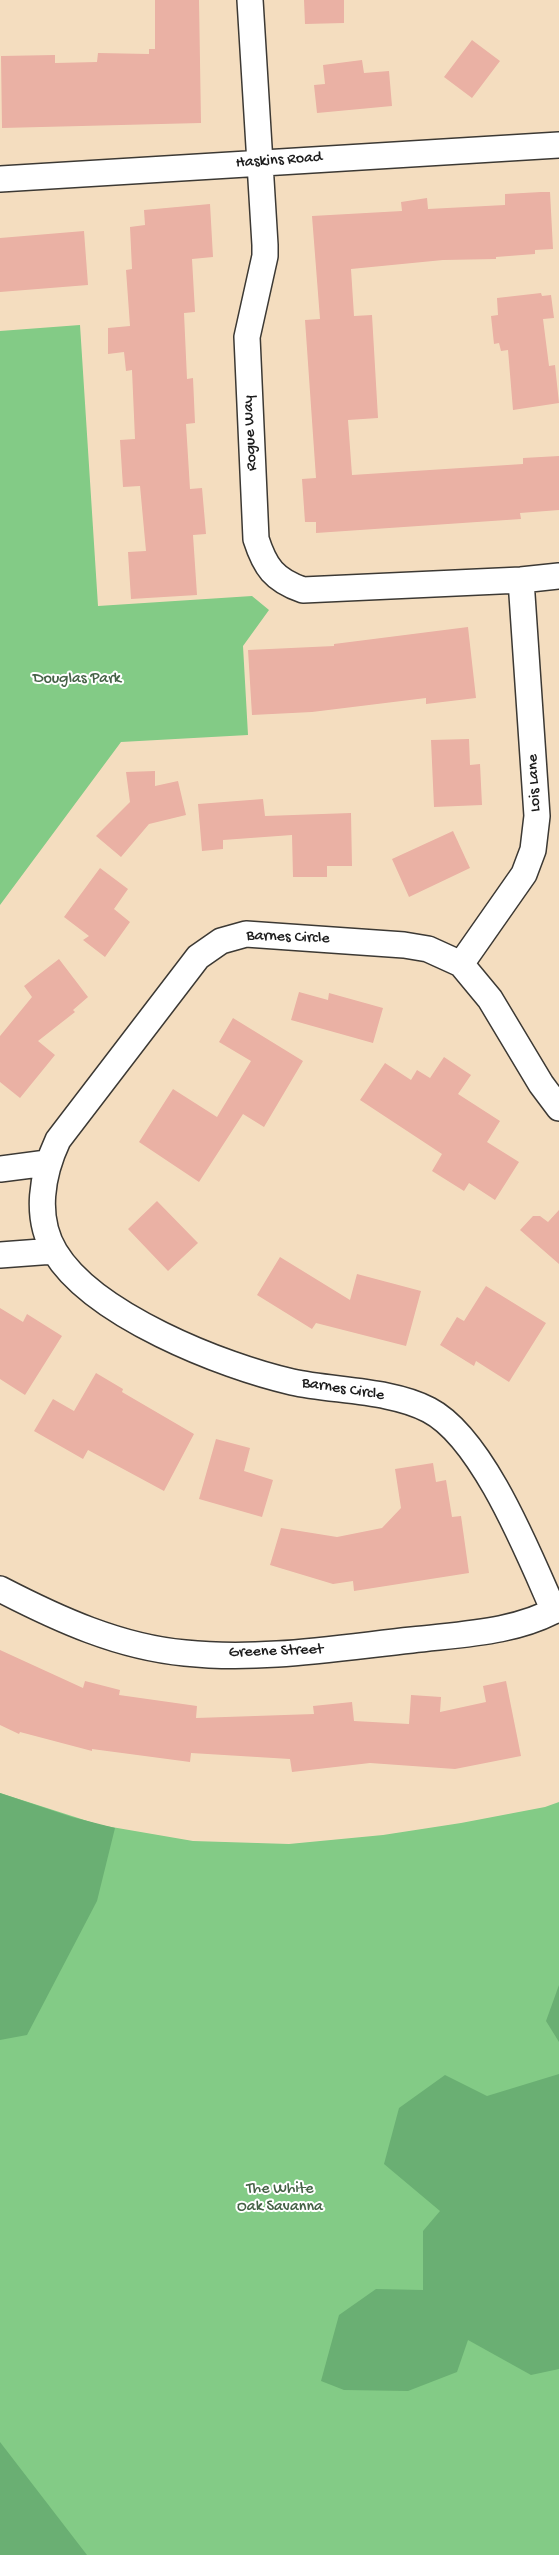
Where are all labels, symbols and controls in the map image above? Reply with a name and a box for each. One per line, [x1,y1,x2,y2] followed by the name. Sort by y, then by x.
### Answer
[235,148,323,174] street label: Haskins Road
[239,395,263,471] street label: Rogue Way
[33,670,121,690] park label: Douglas Park
[524,754,546,812] street label: Lois Lane
[246,927,330,949] street label: Barnes Circle
[300,1374,386,1406] street label: Barnes Circle
[228,1641,324,1663] street label: Greene Street
[237,2180,323,2218] park label: The White Oak Savanna

